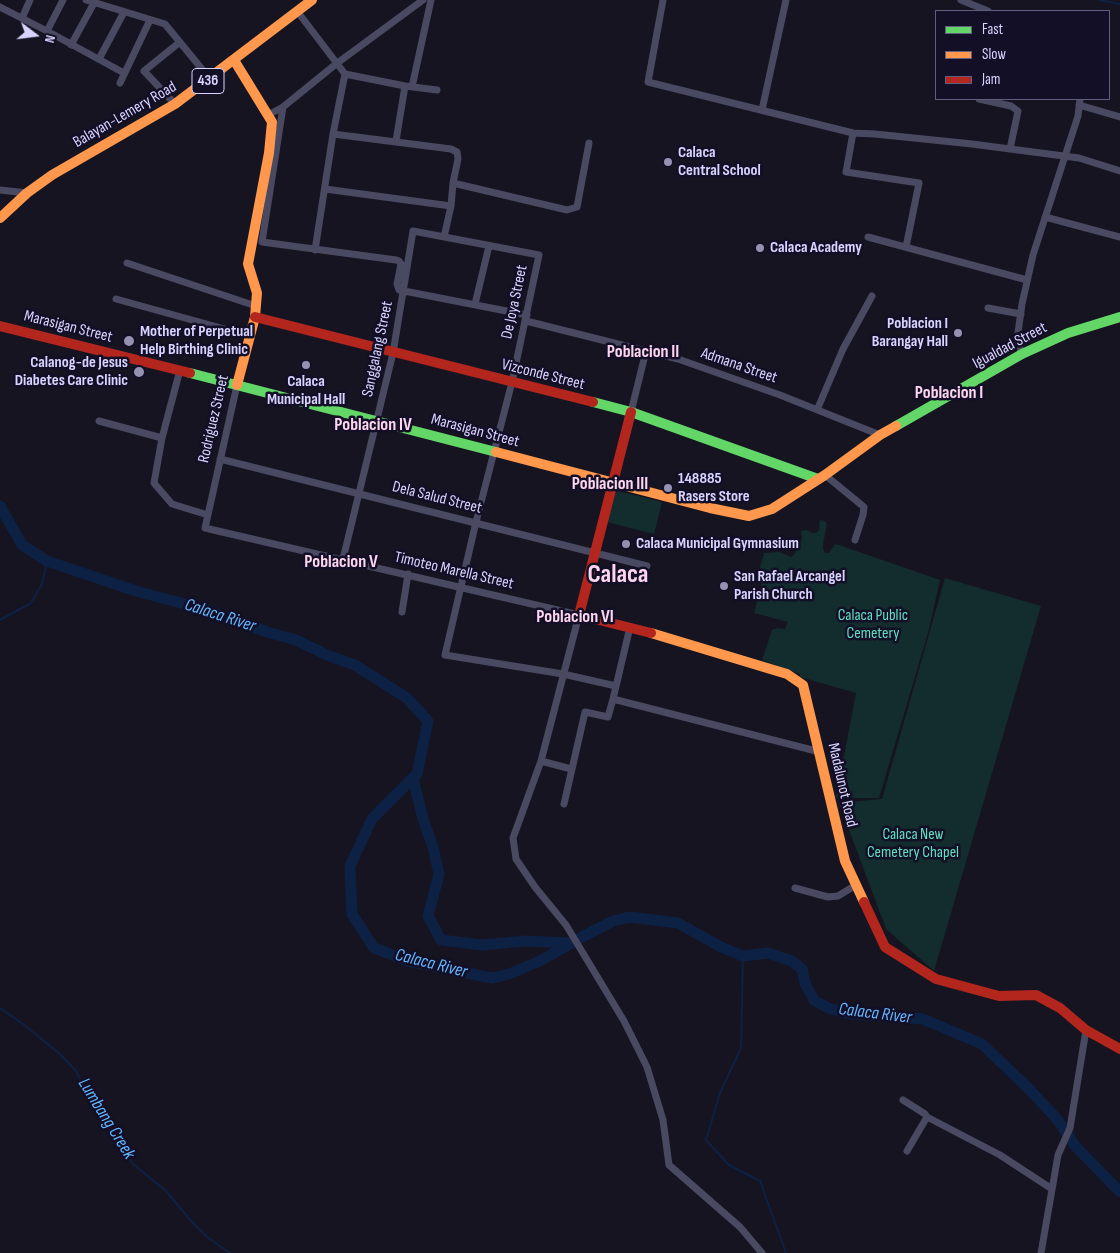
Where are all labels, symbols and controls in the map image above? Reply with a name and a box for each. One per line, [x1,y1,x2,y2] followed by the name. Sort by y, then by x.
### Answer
[10,10,60,60] north arrow
[935,10,1110,100] legend
[982,20,1003,39] text: Fast
[41,33,59,45] text: N
[982,45,1006,64] text: Slow
[192,68,224,94] road number: 436
[982,70,1000,89] text: Jam
[70,78,180,152] street label: Balayan-Lemery Road
[678,143,761,181] place label: Calaca Central School
[662,156,674,168] marker: Calaca Central School
[770,238,862,258] place label: Calaca Academy
[754,242,766,254] marker: Calaca Academy
[498,263,532,341] street label: De Joya Street
[359,299,397,399] street label: Sanggalang Street
[22,307,114,347] street label: Marasigan Street
[872,314,948,352] place label: Poblacion I Barangay Hall
[970,318,1050,374] street label: Igualdad Street
[140,322,253,360] place label: Mother of Perpetual Help Birthing Clinic
[952,327,964,339] marker: Poblacion I Barangay Hall
[122,334,136,348] marker: Mother of Perpetual Help Birthing Clinic
[607,341,679,363] district label: Poblacion II
[699,344,779,388] street label: Admana Street
[15,353,128,391] place label: Calanog-de Jesus Diabetes Care Clinic
[499,355,587,395] street label: Vizconde Street
[300,359,312,371] marker: Calaca Municipal Hall
[132,365,146,379] marker: Calanog-de Jesus Diabetes Care Clinic
[267,372,345,410] place label: Calaca Municipal Hall
[195,373,233,465] street label: Rodriguez Street
[915,382,983,404] district label: Poblacion I
[429,410,521,452] street label: Marasigan Street
[334,414,412,436] district label: Poblacion IV
[678,469,750,507] place label: 148885 Rasers Store
[572,473,648,495] district label: Poblacion III
[390,478,484,518] street label: Dela Salud Street
[662,482,674,494] marker: 148885 Rasers Store
[636,534,799,554] place label: Calaca Municipal Gymnasium
[620,538,632,550] marker: Calaca Municipal Gymnasium
[393,548,515,594] street label: Timoteo Marella Street
[304,551,378,573] district label: Poblacion V
[587,559,649,591] district label: Calaca
[734,567,845,605] place label: San Rafael Arcangel Parish Church
[718,580,730,592] marker: San Rafael Arcangel Parish Church
[182,594,258,638] water label: Calaca River
[536,606,614,628] district label: Poblacion VI
[838,606,908,644] park label: Calaca Public Cemetery
[823,741,861,829] street label: Madalunot Road
[867,825,959,863] park label: Calaca New Cemetery Chapel
[393,945,469,983] water label: Calaca River
[837,999,913,1029] water label: Calaca River
[73,1074,139,1164] water label: Lumbang Creek

